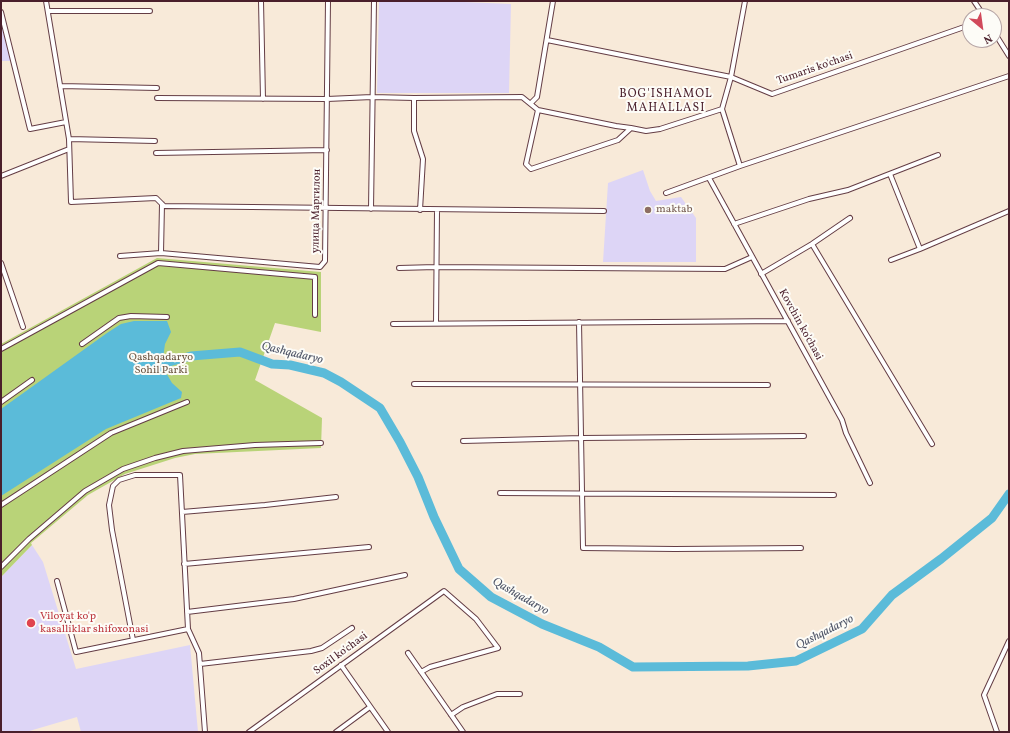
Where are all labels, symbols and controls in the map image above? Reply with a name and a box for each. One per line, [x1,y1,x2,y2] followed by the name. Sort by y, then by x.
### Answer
[962,8,1002,48] north arrow
[980,30,995,47] text: N
[775,50,855,88] street label: Tumaris ko'chasi
[619,88,713,116] district label: BOG'ISHAMOL MAHALLASI
[310,169,324,253] street label: улица Маргилон
[656,203,693,217] place label: maktab
[643,205,653,215] marker: maktab
[775,287,825,363] street label: Kovchin ko'chasi
[260,340,324,368] water label: Qashqadaryo
[129,351,193,377] park label: Qashqadaryo Sohil Parki
[489,575,551,619] water label: Qashqadaryo
[40,610,149,636] place label: Viloyat ko'p kasalliklar shifoxonasi
[794,612,856,654] water label: Qashqadaryo
[25,617,37,629] marker: Viloyat ko'p kasalliklar shifoxonasi
[311,630,371,678] street label: Soxil ko'chasi

